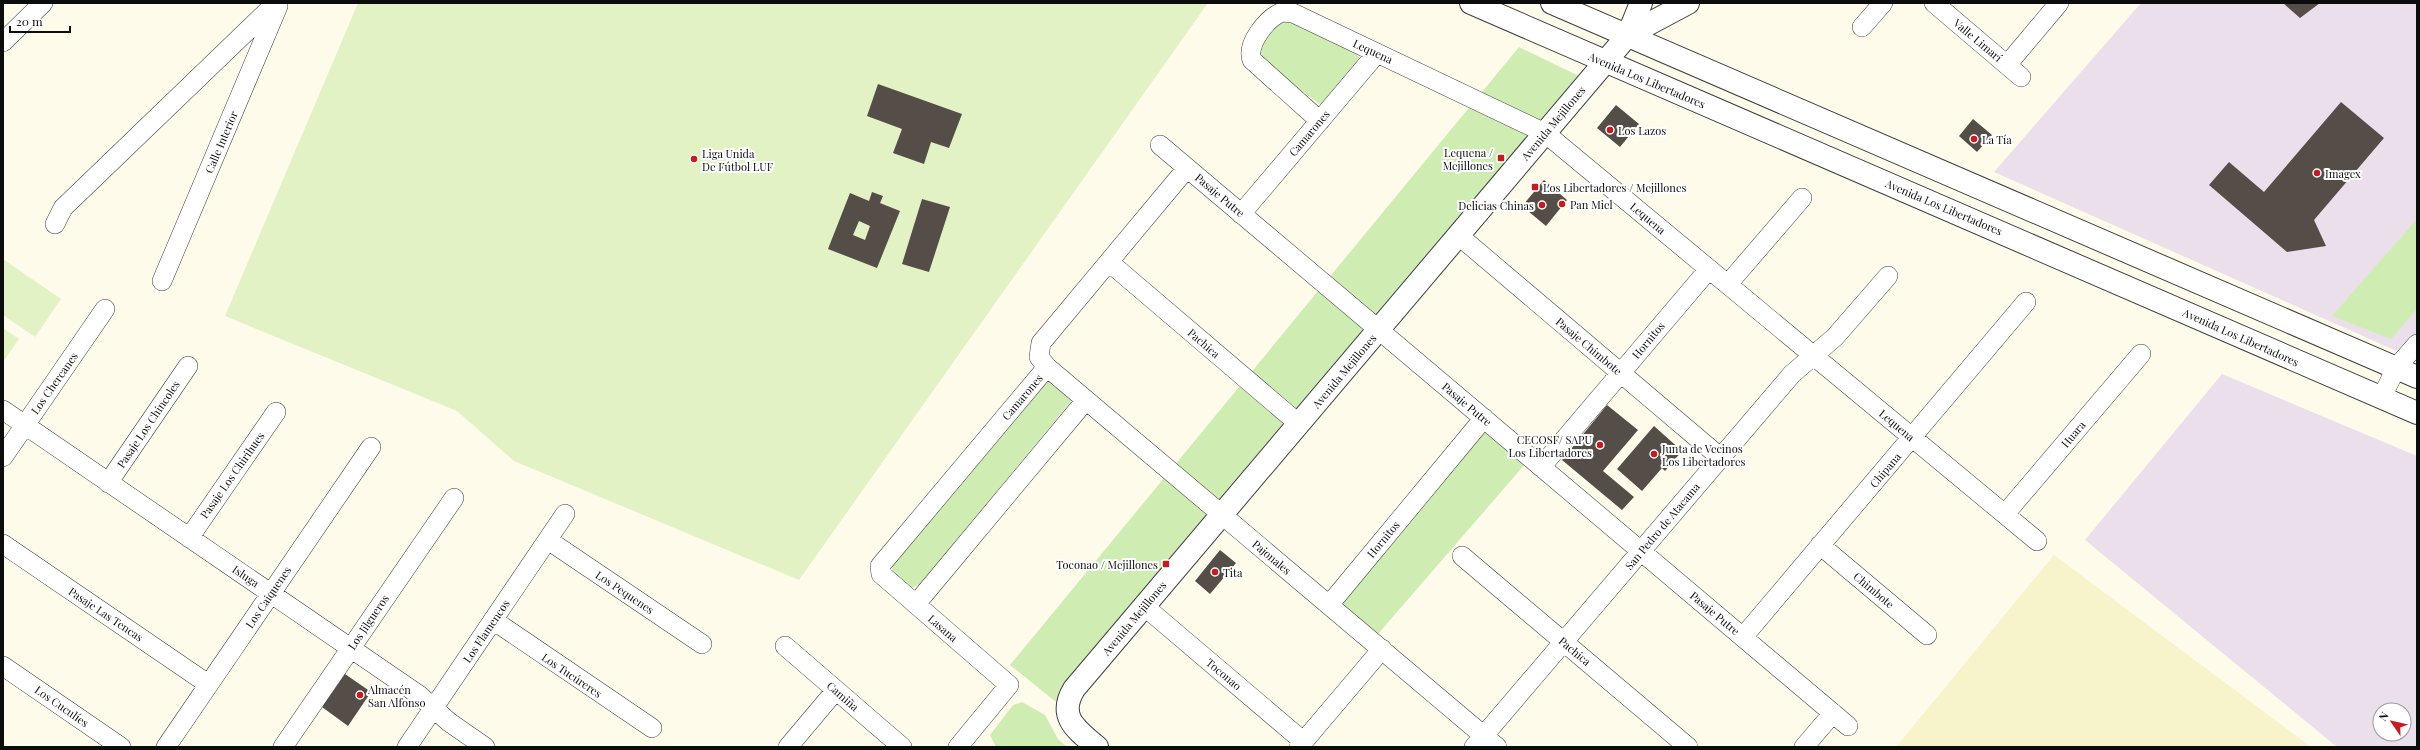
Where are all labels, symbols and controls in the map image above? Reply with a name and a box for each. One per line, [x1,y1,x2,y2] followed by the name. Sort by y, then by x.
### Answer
[10,8,70,34] scale bar
[16,13,43,29] text: 20 m
[1950,15,2006,65] street label: Valle Limarí
[1351,35,1396,67] street label: Lequena
[1585,48,1708,111] street label: Avenida Los Libertadores
[1517,83,1588,164] street label: Avenida Mejillones
[1285,107,1333,159] street label: Camarones
[201,108,241,175] street label: Calle Interior
[1618,123,1666,138] place label: Los Lazos
[1605,125,1615,135] marker: Los Lazos
[1982,132,2012,147] place label: La Tía
[1969,134,1979,144] marker: La Tía
[1443,145,1493,173] place label: Lequena / Mejillones
[702,146,773,174] place label: Liga Unida De Fútbol LUF
[1496,153,1506,163] marker: Lequena / Mejillones
[689,154,699,164] marker: Liga Unida De Fútbol LUF
[2325,166,2361,181] place label: Imagex
[2312,168,2322,178] marker: Imagex
[1192,170,1248,220] street label: Pasaje Putre
[1882,175,2005,238] street label: Avenida Los Libertadores
[1543,180,1686,195] place label: Los Libertadores / Mejillones
[1530,182,1540,192] marker: Los Libertadores / Mejillones
[1570,197,1613,212] place label: Pan Miel
[1458,198,1534,213] place label: Delicias Chinas
[1557,199,1567,209] marker: Pan Miel
[1627,199,1669,238] street label: Lequena
[1537,200,1547,210] marker: Delicias Chinas
[2180,304,2301,369] street label: Avenida Los Libertadores
[1553,314,1626,378] street label: Pasaje Chimbote
[1628,318,1668,362] street label: Hornitos
[1185,325,1224,361] street label: Pachica
[1308,331,1379,412] street label: Avenida Mejillones
[27,349,81,417] street label: Los Chercanes
[998,371,1046,423] street label: Camarones
[113,377,183,471] street label: Pasaje Los Chincoles
[1439,379,1495,429] street label: Pasaje Putre
[1876,406,1918,445] street label: Lequena
[2057,417,2089,450] street label: Huara
[197,429,268,521] street label: Pasaje Los Chirihues
[1509,432,1592,460] place label: CECOSF/ SAPU Los Libertadores
[1595,440,1605,450] marker: CECOSF/ SAPU Los Libertadores
[1661,441,1746,469] place label: Junta de Vecinos Los Libertadores
[1649,449,1659,459] marker: Junta de Vecinos Los Libertadores
[1866,449,1904,491] street label: Chipana
[1621,479,1703,573] street label: San Pedro de Atacama
[1363,517,1403,561] street label: Hornitos
[1249,536,1295,578] street label: Pajonales
[1056,557,1158,572] place label: Toconao / Mejillones
[1161,559,1171,569] marker: Toconao / Mejillones
[230,562,263,591] street label: Isluga
[242,563,294,631] street label: Los Caiquenes
[1223,565,1243,580] place label: Tita
[593,567,657,617] street label: Los Pequenes
[1210,567,1220,577] marker: Tita
[1851,569,1898,612] street label: Chimbote
[1098,578,1169,659] street label: Avenida Mejillones
[66,583,146,645] street label: Pasaje Las Tencas
[1687,588,1743,638] street label: Pasaje Putre
[344,591,392,652] street label: Los Jilgueros
[459,596,513,666] street label: Los Flamencos
[925,611,961,645] street label: Lasana
[1556,633,1595,669] street label: Pachica
[539,649,605,701] street label: Los Tucúreres
[1203,655,1245,693] street label: Toconao
[824,678,863,714] street label: Camiña
[32,682,92,730] street label: Los Cuculíes
[367,682,425,710] place label: Almacén San Alfonso
[355,690,365,700] marker: Almacén San Alfonso
[2372,702,2412,742] north arrow
[2375,709,2392,724] text: N

